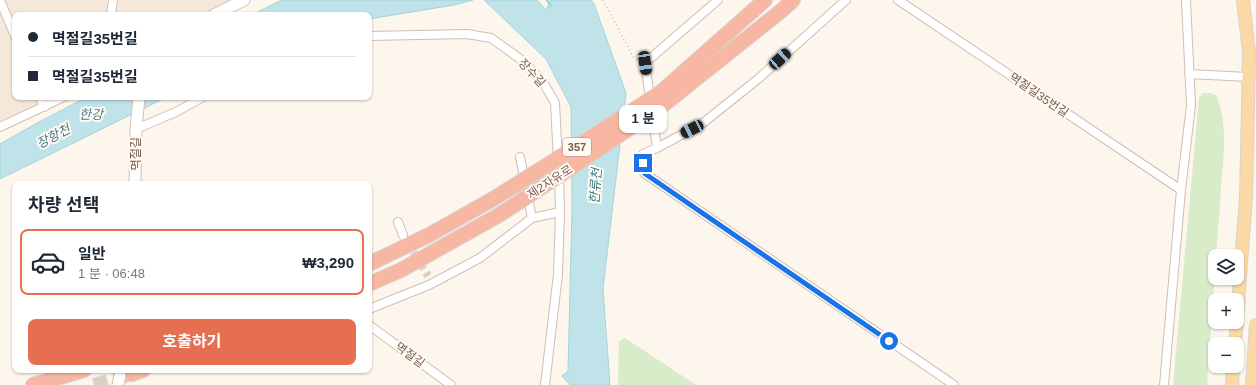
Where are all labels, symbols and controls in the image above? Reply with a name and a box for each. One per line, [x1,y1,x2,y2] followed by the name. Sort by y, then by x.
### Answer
[52,30,138,47] text: 멱절길35번길
[767,47,793,71] car
[637,50,653,76] car
[516,56,548,90] street label: 장수길
[52,68,138,85] text: 멱절길35번길
[1007,70,1071,120] street label: 멱절길35번길
[619,105,667,133] callout: 1 분
[79,107,105,122] water label: 한강
[632,111,654,126] text: 1 분
[679,118,705,140] car
[34,121,74,151] water label: 장항천
[129,137,143,171] street label: 멱절길
[563,138,591,156] road number: 357
[634,154,652,172] route end
[525,162,575,202] street label: 제2자유로
[587,167,604,204] water label: 한류천
[28,195,99,215] text: 차량 선택
[30,244,66,280] icon: car
[78,245,106,262] text: 일반
[1208,249,1244,373] map controls
[1208,249,1244,285] button: layers
[302,254,354,271] text: ₩3,290
[78,266,145,281] text: 1 분 · 06:48
[1208,293,1244,329] button: +
[28,319,356,365] button: 호출하기
[880,332,898,350] route start
[1208,337,1244,373] button: −
[392,340,428,370] street label: 멱절길

